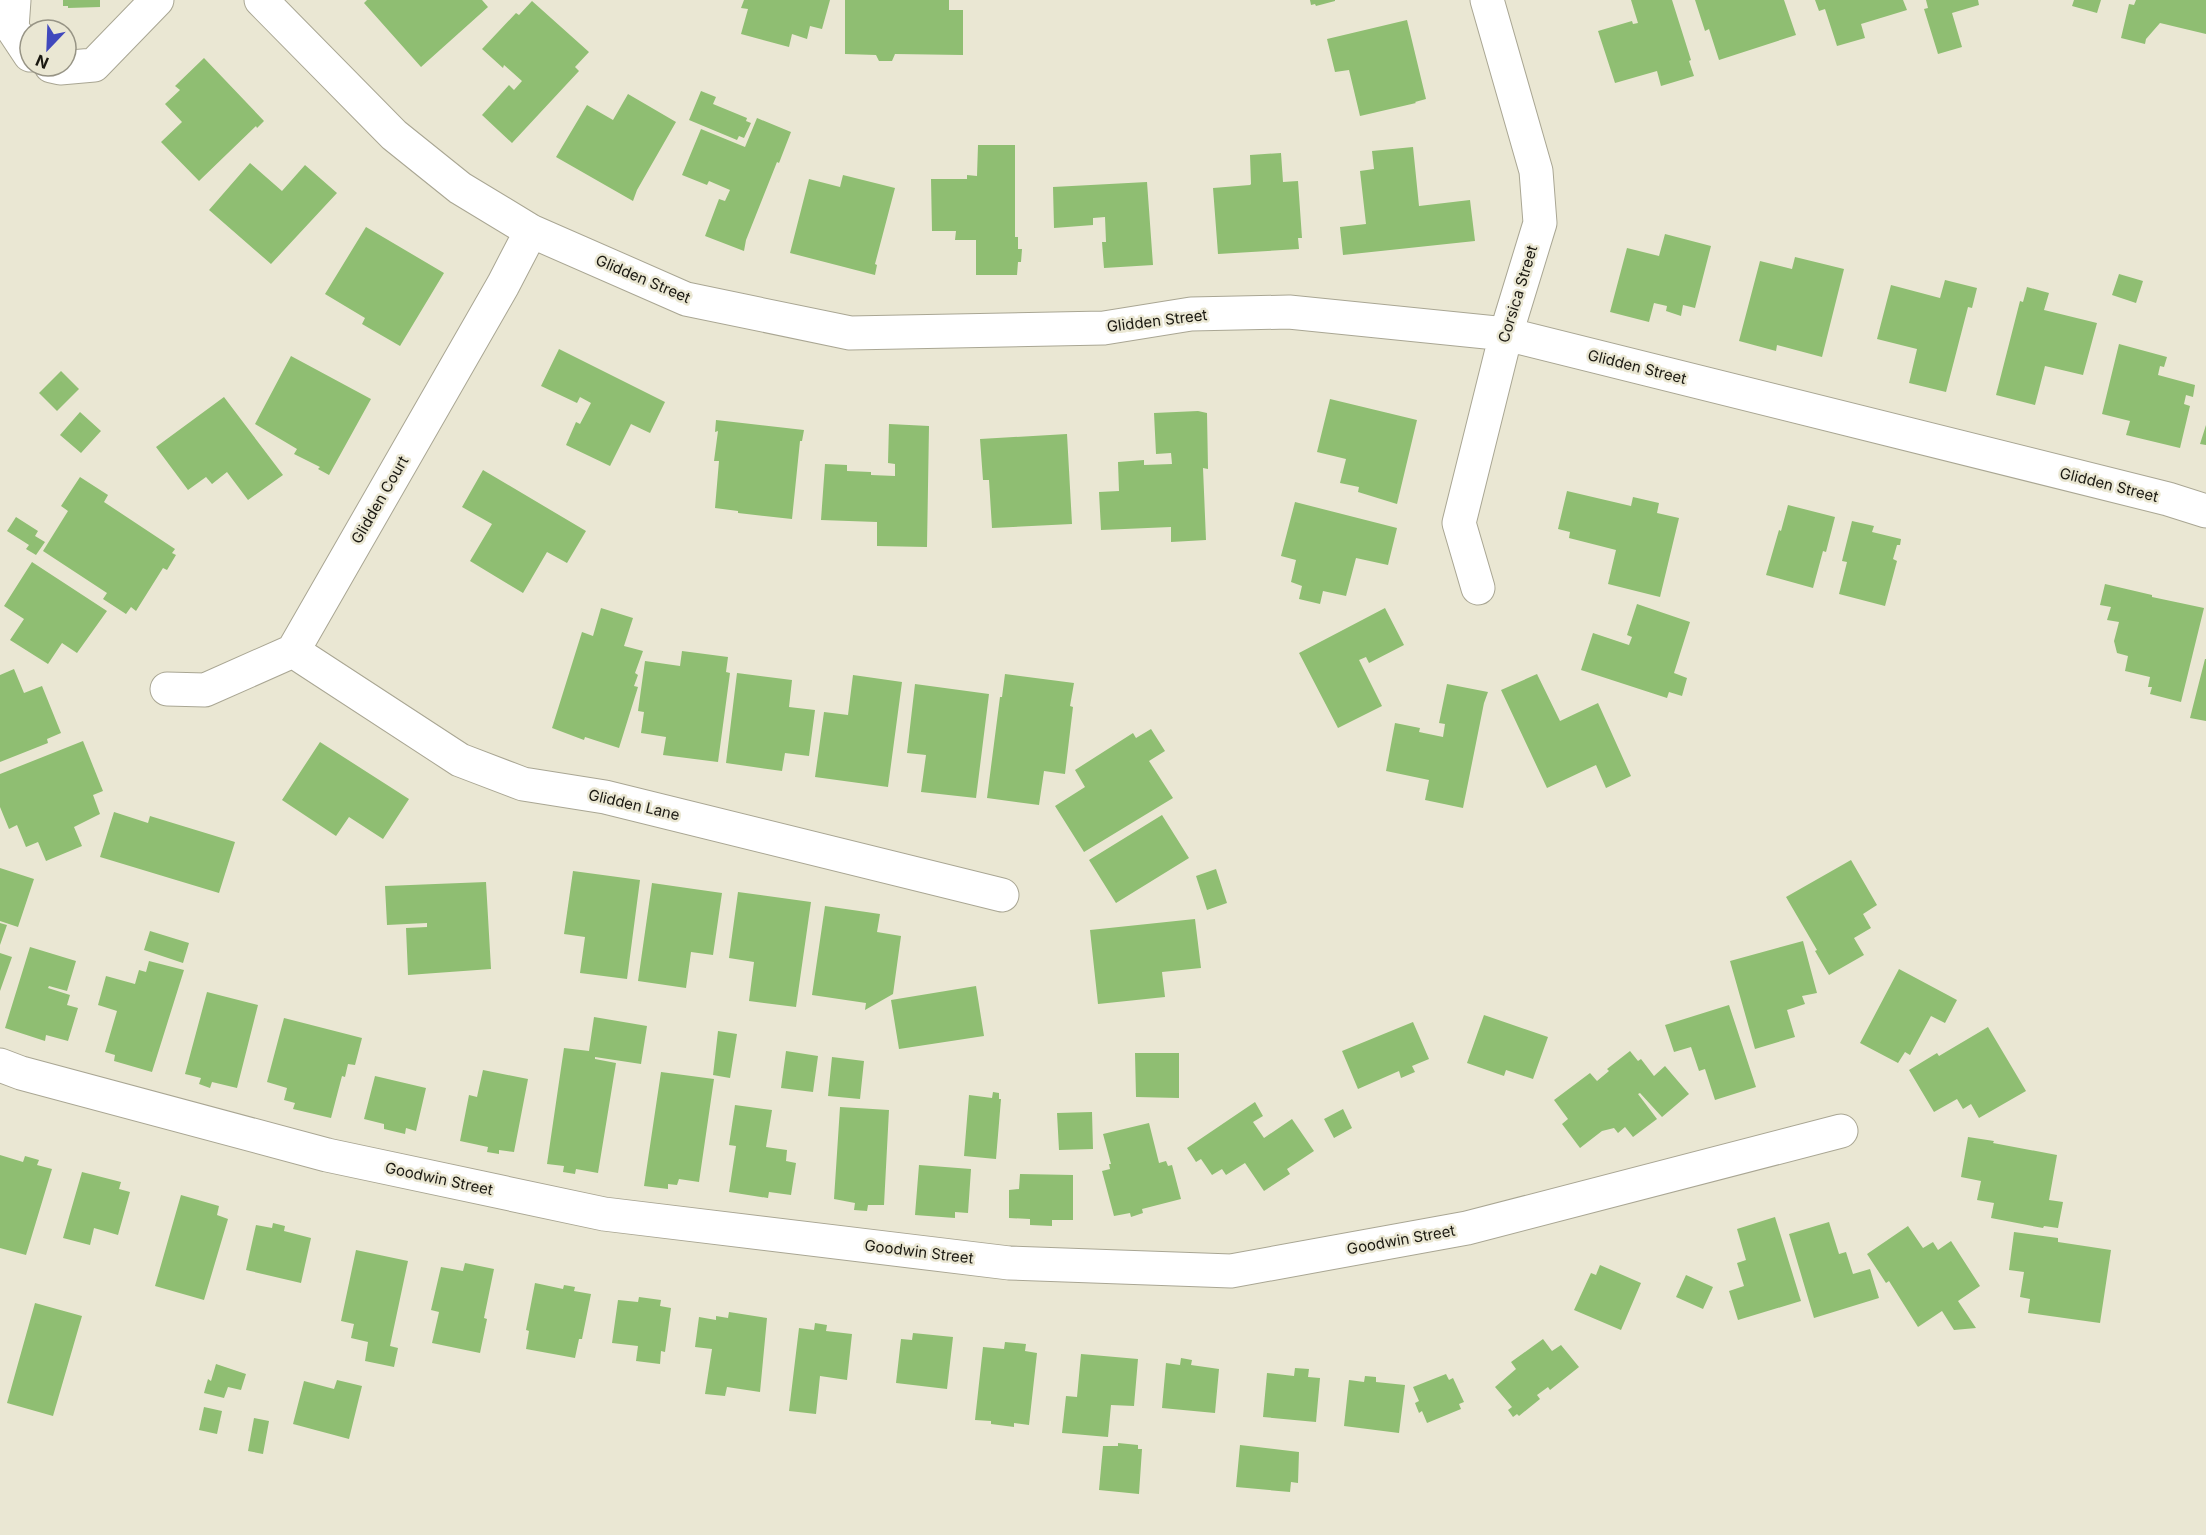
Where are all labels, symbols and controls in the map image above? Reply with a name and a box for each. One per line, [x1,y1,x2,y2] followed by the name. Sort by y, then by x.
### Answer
[18,18,78,78] north arrow
[33,50,52,73] text: N
[1494,243,1541,345] street label: Corsica Street
[593,250,693,307] street label: Glidden Street
[1106,305,1208,336] street label: Glidden Street
[1586,345,1688,388] street label: Glidden Street
[347,452,412,547] street label: Glidden Court
[2058,463,2160,506] street label: Glidden Street
[587,785,682,824] street label: Glidden Lane
[383,1158,495,1199] street label: Goodwin Street
[1345,1221,1457,1258] street label: Goodwin Street
[863,1235,975,1268] street label: Goodwin Street

